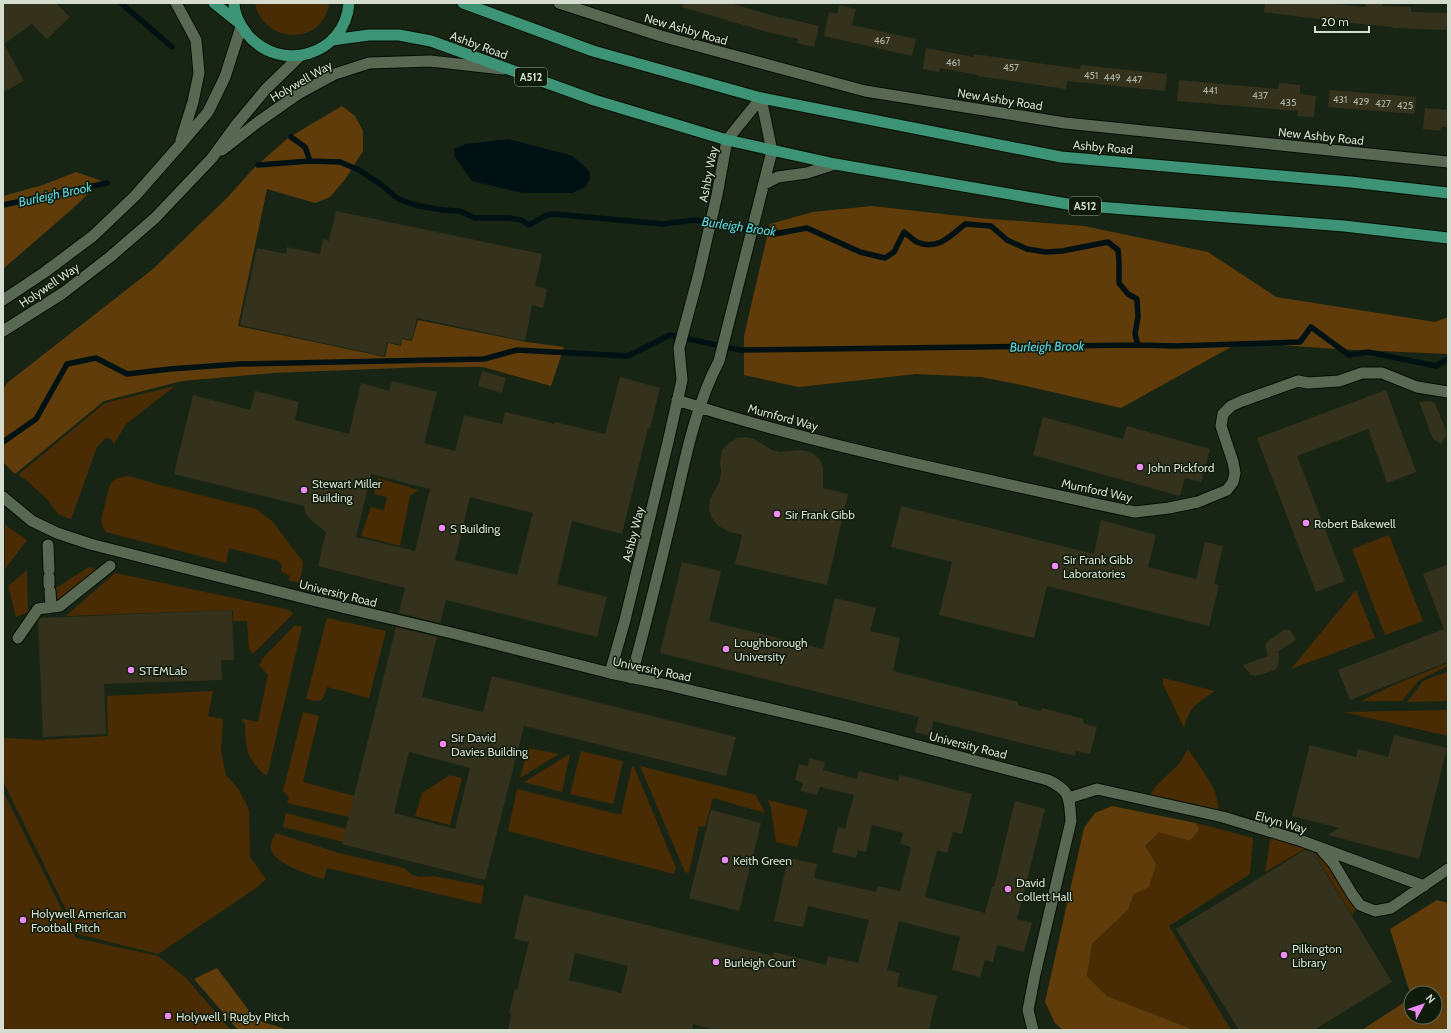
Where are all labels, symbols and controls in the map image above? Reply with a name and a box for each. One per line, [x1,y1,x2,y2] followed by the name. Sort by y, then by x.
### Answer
[1315,8,1369,34] scale bar
[643,10,729,48] street label: New Ashby Road
[1321,14,1349,29] text: 20 m
[448,28,510,62] street label: Ashby Road
[874,34,890,47] house number: 467
[946,56,960,69] house number: 461
[267,57,335,105] street label: Holywell Way
[1003,61,1019,74] house number: 457
[515,68,547,86] road number: A512
[1084,69,1098,82] house number: 451
[1103,71,1121,84] house number: 449
[1126,73,1142,86] house number: 447
[1203,84,1217,97] house number: 441
[956,85,1044,113] street label: New Ashby Road
[1252,89,1268,102] house number: 437
[1333,93,1347,106] house number: 431
[1353,95,1370,108] house number: 429
[1280,96,1296,109] house number: 435
[1375,97,1391,110] house number: 427
[1397,99,1413,112] house number: 425
[1277,124,1365,148] street label: New Ashby Road
[1072,137,1134,157] street label: Ashby Road
[695,145,721,203] street label: Ashby Way
[17,178,94,210] water label: Burleigh Brook
[1069,197,1101,215] road number: A512
[701,213,778,239] water label: Burleigh Brook
[16,259,82,311] street label: Holywell Way
[1010,337,1085,355] water label: Burleigh Brook
[746,400,820,434] street label: Mumford Way
[1147,460,1214,475] place label: John Pickford
[1135,462,1145,472] marker: John Pickford
[1060,475,1134,505] street label: Mumford Way
[312,476,382,505] place label: Stewart Miller Building
[299,485,309,495] marker: Stewart Miller Building
[619,505,647,563] street label: Ashby Way
[785,507,855,522] place label: Sir Frank Gibb
[772,509,782,519] marker: Sir Frank Gibb
[1314,516,1396,531] place label: Robert Bakewell
[1301,518,1311,528] marker: Robert Bakewell
[450,521,501,536] place label: S Building
[437,523,447,533] marker: S Building
[1063,552,1133,581] place label: Sir Frank Gibb Laboratories
[1050,561,1060,571] marker: Sir Frank Gibb Laboratories
[297,576,379,610] street label: University Road
[734,635,808,664] place label: Loughborough University
[721,644,731,654] marker: Loughborough University
[611,653,693,685] street label: University Road
[139,663,188,678] place label: STEMLab
[126,665,136,675] marker: STEMLab
[927,728,1009,762] street label: University Road
[451,730,529,759] place label: Sir David Davies Building
[438,739,448,749] marker: Sir David Davies Building
[1253,807,1309,837] street label: Elvyn Way
[733,853,792,868] place label: Keith Green
[720,855,730,865] marker: Keith Green
[1016,875,1072,904] place label: David Collett Hall
[1003,884,1013,894] marker: David Collett Hall
[31,906,126,935] place label: Holywell American Football Pitch
[18,915,28,925] marker: Holywell American Football Pitch
[1292,941,1342,970] place label: Pilkington Library
[1279,950,1289,960] marker: Pilkington Library
[724,955,796,970] place label: Burleigh Court
[711,957,721,967] marker: Burleigh Court
[1403,985,1443,1025] north arrow
[1423,991,1439,1006] text: N
[176,1009,289,1024] place label: Holywell 1 Rugby Pitch
[163,1011,173,1021] marker: Holywell 1 Rugby Pitch

